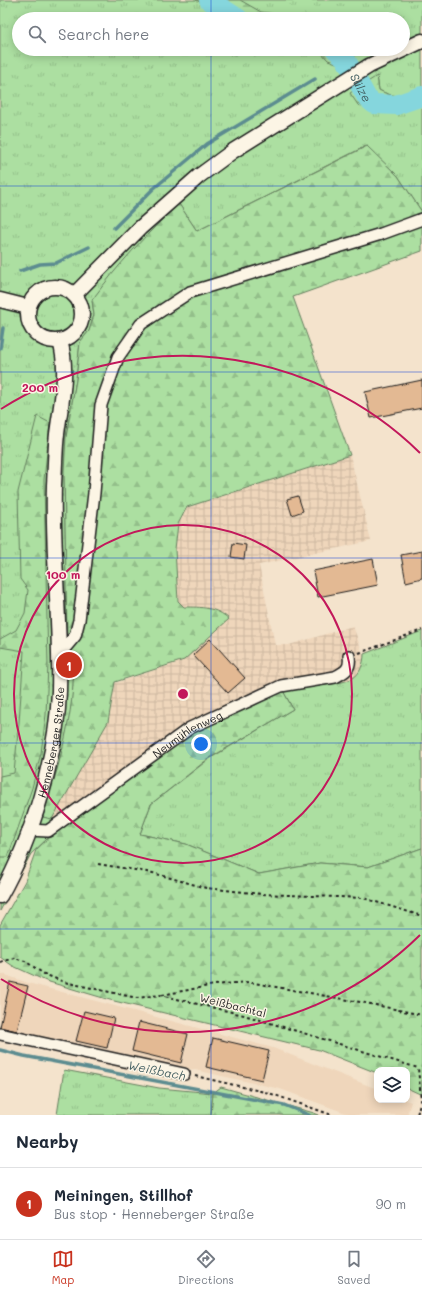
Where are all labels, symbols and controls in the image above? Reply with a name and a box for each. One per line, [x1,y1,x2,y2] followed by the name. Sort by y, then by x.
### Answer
[12,12,410,56] search box
[26,23,48,45] icon: search
[58,24,149,44] text: Search here
[347,70,376,105] water label: Sülze
[22,379,58,395] text: 200 m
[46,566,80,582] text: 100 m
[56,650,82,680] pin: 1
[33,686,67,800] street label: Henneberger Straße
[176,687,190,701] centre of rings
[149,707,224,761] street label: Neumühlenweg
[191,734,211,754] your location
[198,990,268,1020] street label: Weißbachtal
[127,1057,187,1083] water label: Weißbach
[374,1067,410,1103] map controls
[374,1067,410,1103] button: layers
[16,1130,78,1152] text: Nearby
[54,1185,192,1205] text: Meiningen, Stillhof
[26,1195,32,1212] text: 1
[376,1195,406,1212] text: 90 m
[54,1205,254,1222] text: Bus stop · Henneberger Straße
[52,1248,74,1287] tab: Map
[178,1248,234,1287] tab: Directions
[337,1248,370,1287] tab: Saved

